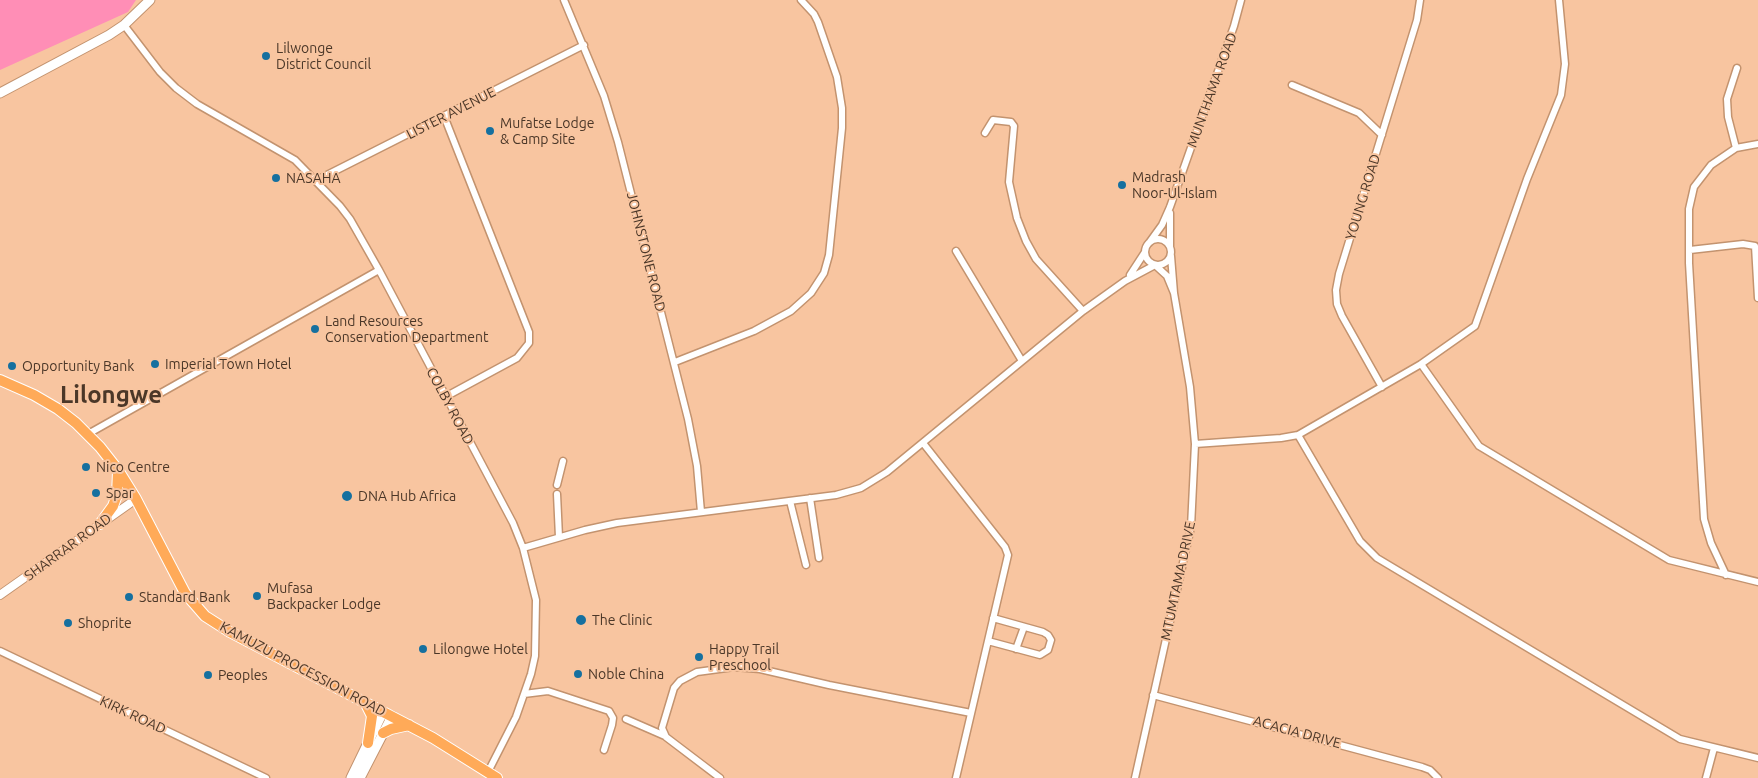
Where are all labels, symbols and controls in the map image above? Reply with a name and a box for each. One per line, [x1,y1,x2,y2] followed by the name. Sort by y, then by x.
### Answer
[1183,30,1241,150] street label: MUNTHAMA ROAD
[276,40,371,72] place label: Lilwonge District Council
[260,50,272,62] marker: Lilwonge District Council
[403,83,499,143] street label: LISTER AVENUE
[500,115,594,148] place label: Mufatse Lodge & Camp Site
[484,125,496,137] marker: Mufatse Lodge & Camp Site
[1342,152,1384,242] street label: YOUNG ROAD
[1132,169,1217,202] place label: Madrash Noor-Ul-Islam
[286,170,341,186] place label: NASAHA
[270,172,282,184] marker: NASAHA
[1116,179,1128,191] marker: Madrash Noor-Ul-Islam
[623,190,669,314] street label: JOHNSTONE ROAD
[325,313,489,346] place label: Land Resources Conservation Department
[309,323,321,335] marker: Land Resources Conservation Department
[165,356,292,372] place label: Imperial Town Hotel
[22,358,134,374] place label: Opportunity Bank
[149,358,161,370] marker: Imperial Town Hotel
[6,360,18,372] marker: Opportunity Bank
[423,365,477,447] street label: COLBY ROAD
[60,381,162,409] district label: Lilongwe
[96,459,170,475] place label: Nico Centre
[80,461,92,473] marker: Nico Centre
[106,485,134,501] place label: Spar
[90,487,102,499] marker: Spar
[358,488,456,504] place label: DNA Hub Africa
[340,489,354,503] marker: DNA Hub Africa
[21,510,115,584] street label: SHARRAR ROAD
[1157,520,1199,642] street label: MTUMTAMA DRIVE
[267,580,381,612] place label: Mufasa Backpacker Lodge
[139,589,230,605] place label: Standard Bank
[251,590,263,602] marker: Mufasa Backpacker Lodge
[123,591,135,603] marker: Standard Bank
[592,612,652,628] place label: The Clinic
[574,613,588,627] marker: The Clinic
[78,615,132,631] place label: Shoprite
[62,617,74,629] marker: Shoprite
[217,618,389,720] street label: KAMUZU PROCESSION ROAD
[433,641,528,657] place label: Lilongwe Hotel
[709,641,779,674] place label: Happy Trail Preschool
[417,643,429,655] marker: Lilongwe Hotel
[693,651,705,663] marker: Happy Trail Preschool
[588,666,664,682] place label: Noble China
[218,667,268,683] place label: Peoples
[572,668,584,680] marker: Noble China
[202,669,214,681] marker: Peoples
[97,692,169,738] street label: KIRK ROAD
[1251,712,1343,752] street label: ACACIA DRIVE

